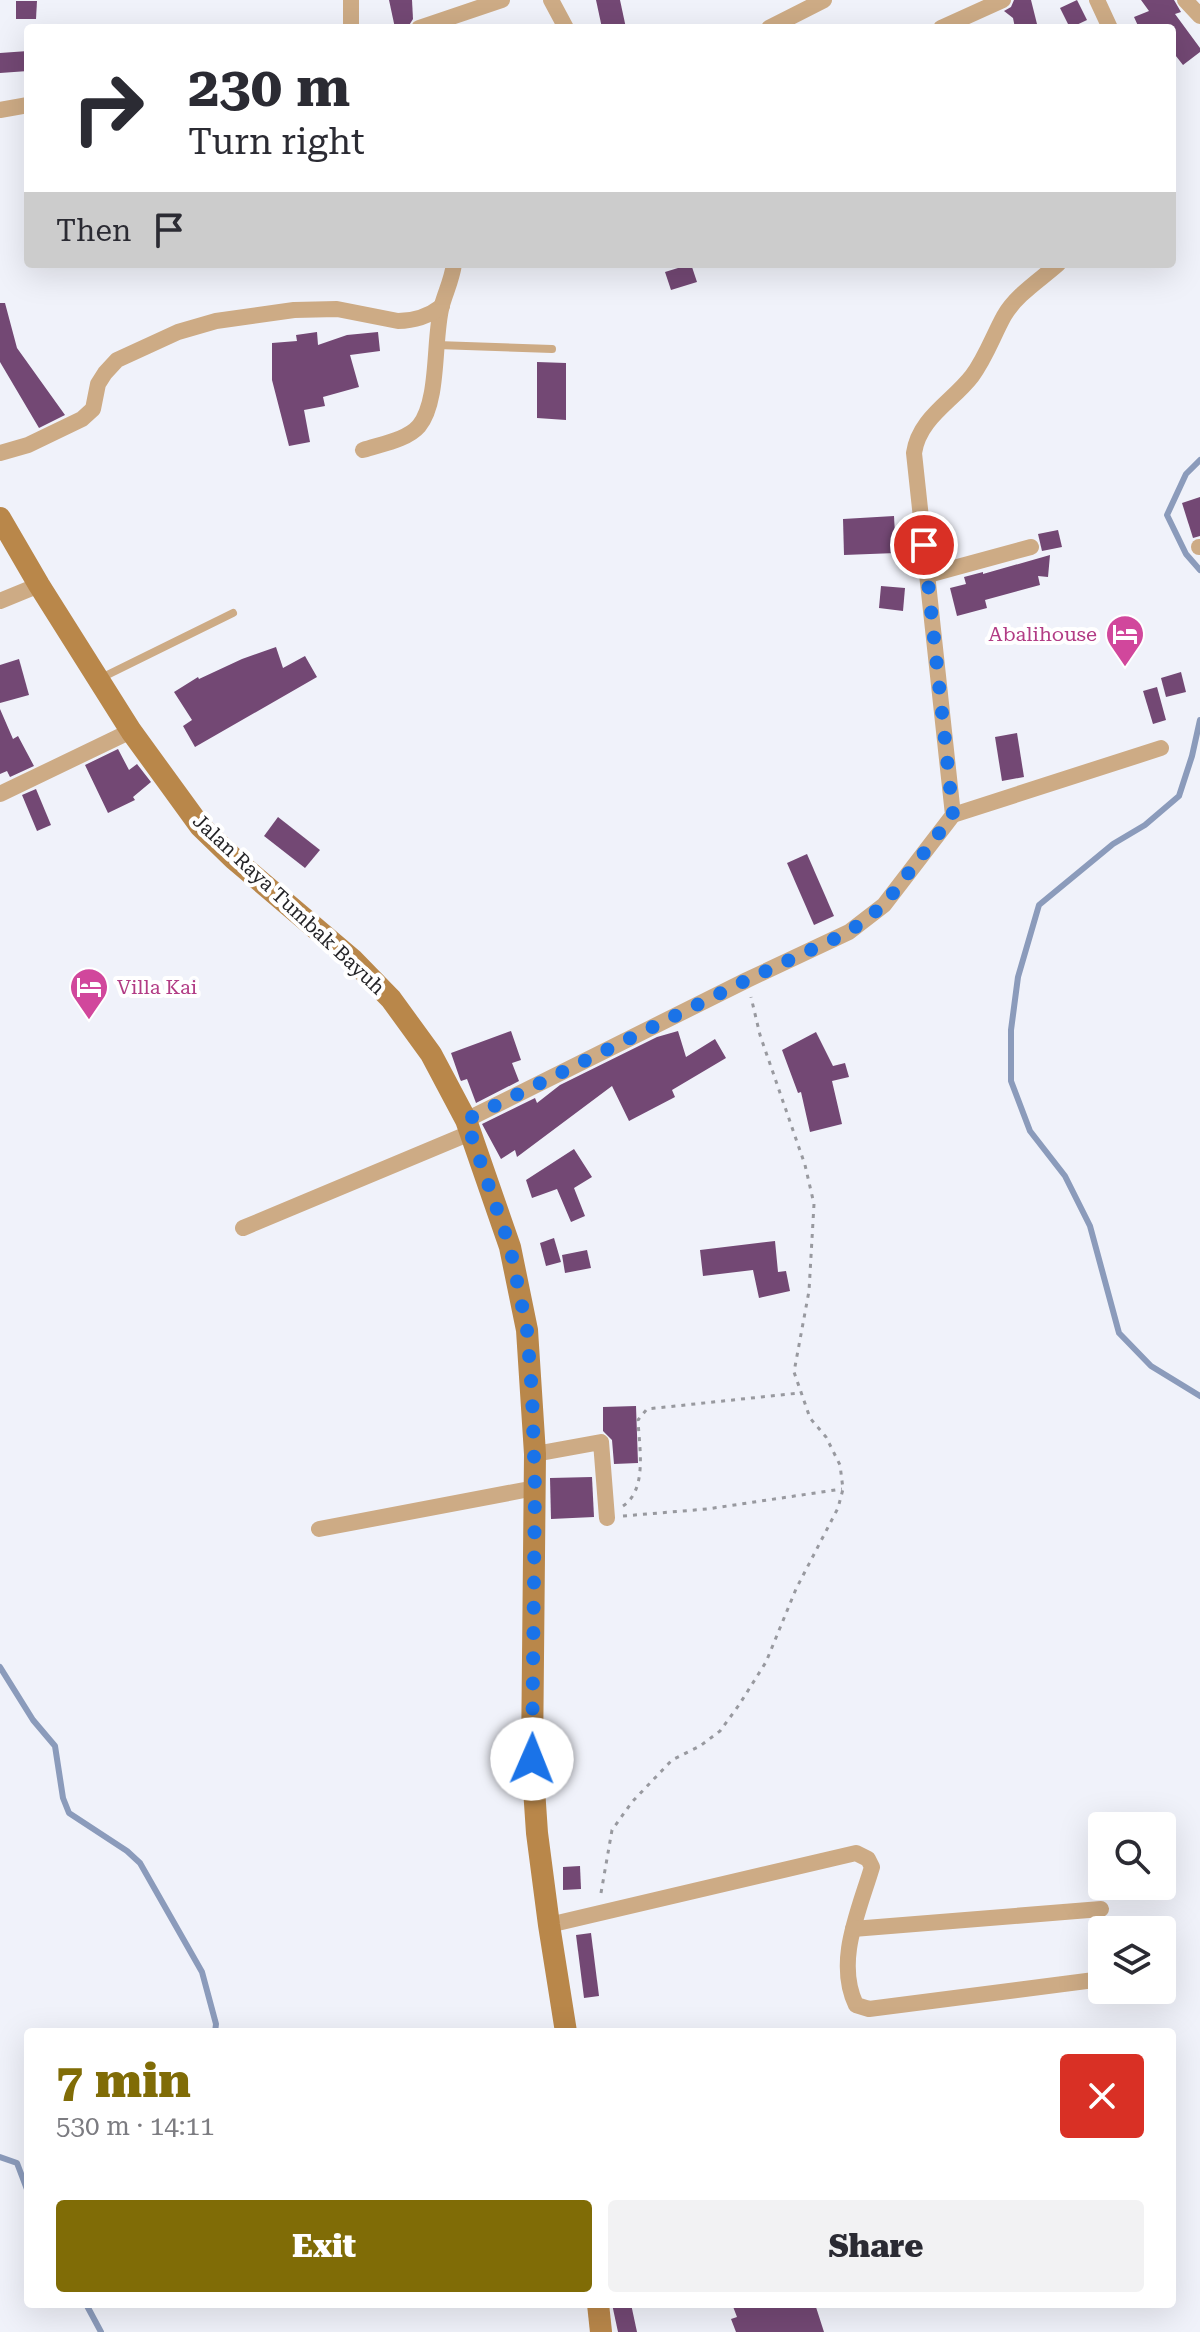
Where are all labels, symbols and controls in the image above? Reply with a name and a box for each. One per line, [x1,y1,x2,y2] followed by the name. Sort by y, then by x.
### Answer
[188,54,350,120] text: 230 m
[56,56,160,160] icon: right
[188,121,365,163] text: Turn right
[147,208,191,252] icon: arrive
[56,213,131,248] text: Then
[890,511,958,579] pin
[902,523,946,567] icon: arrive
[1104,613,1146,668] hotel icon: Abalihouse
[989,622,1097,646] place label: Abalihouse
[188,809,390,999] street label: Jalan Raya Tumbak Bayuh
[68,966,110,1021] hotel icon: Villa Kai
[117,975,197,999] place label: Villa Kai
[490,1717,574,1801] position arrow
[1088,1812,1176,2004] map controls
[1088,1812,1176,1900] button: search
[1088,1916,1176,2004] button: layers
[56,2053,191,2109] text: 7 min
[1060,2054,1144,2138] button: close
[56,2111,215,2141] text: 530 m · 14:11
[56,2200,592,2292] button: Exit
[608,2200,1144,2292] button: Share

